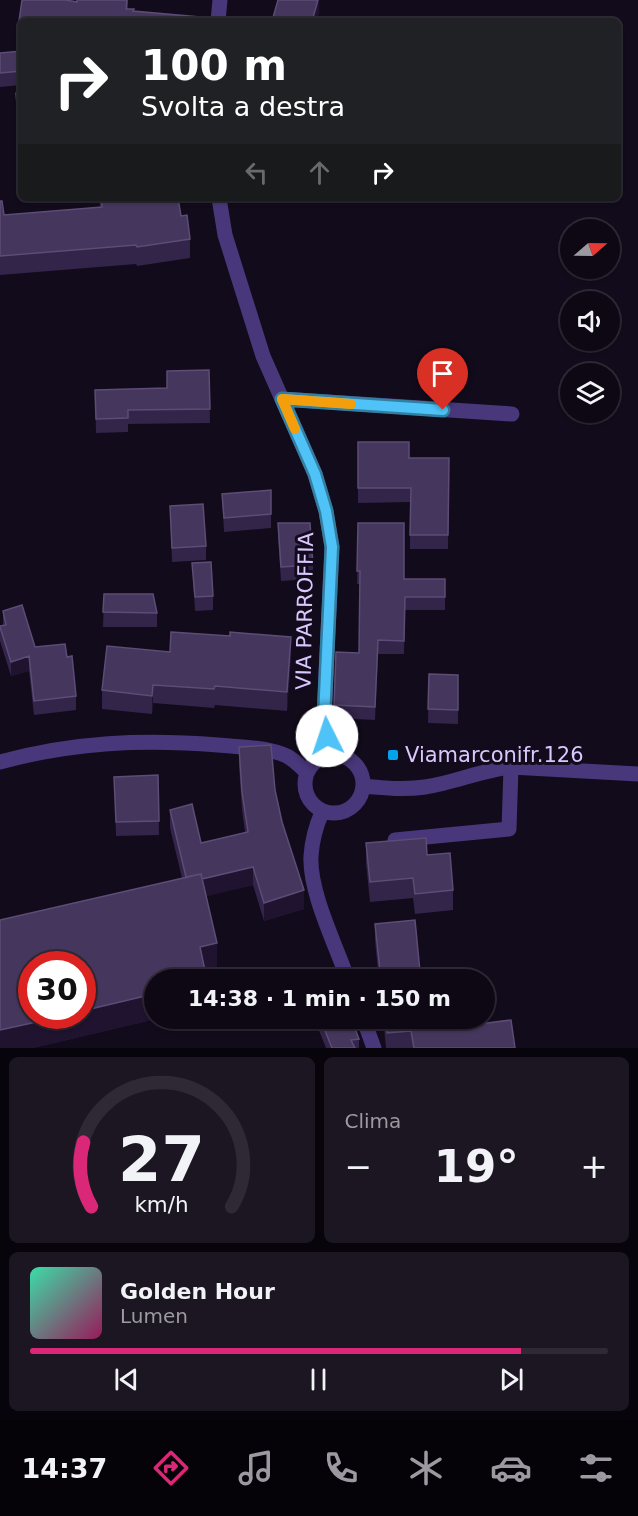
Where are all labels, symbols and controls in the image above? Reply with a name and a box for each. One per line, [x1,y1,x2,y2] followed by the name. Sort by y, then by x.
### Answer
[141,41,287,90] text: 100 m
[42,42,120,120] icon: right
[141,91,345,122] text: Svolta a destra
[240,156,273,189] icon: left
[303,156,336,189] icon: ahead
[366,156,399,189] icon: right
[560,219,620,279] north arrow
[560,219,620,423] map controls
[560,291,620,351] button: sound
[417,348,468,410] pin
[426,357,459,390] icon: arrive
[560,363,620,423] button: layers
[292,531,318,690] street label: VIA PARROFFIA
[295,704,359,768] position arrow
[405,743,584,767] place label: Viamarconifr.126
[386,748,400,762] marker: Viamarconifr.126
[18,951,96,1029] speed limit sign: 30
[188,986,451,1011] text: 14:38 · 1 min · 150 m
[345,1109,401,1133] text: Clima
[118,1123,205,1196] text: 27
[434,1140,519,1193] text: 19°
[345,1147,372,1186] text: −
[580,1147,608,1186] text: +
[135,1192,189,1217] text: km/h
[120,1279,275,1304] text: Golden Hour
[120,1304,188,1328] text: Lumen
[110,1363,143,1396] icon: previous
[302,1363,335,1396] icon: pause
[495,1363,528,1396] icon: next
[150,1447,192,1489] icon: directions
[235,1447,277,1489] icon: music
[320,1447,362,1489] icon: phone
[405,1447,447,1489] icon: climate
[490,1447,532,1489] icon: car
[575,1447,617,1489] icon: filters
[21,1453,107,1484] text: 14:37

